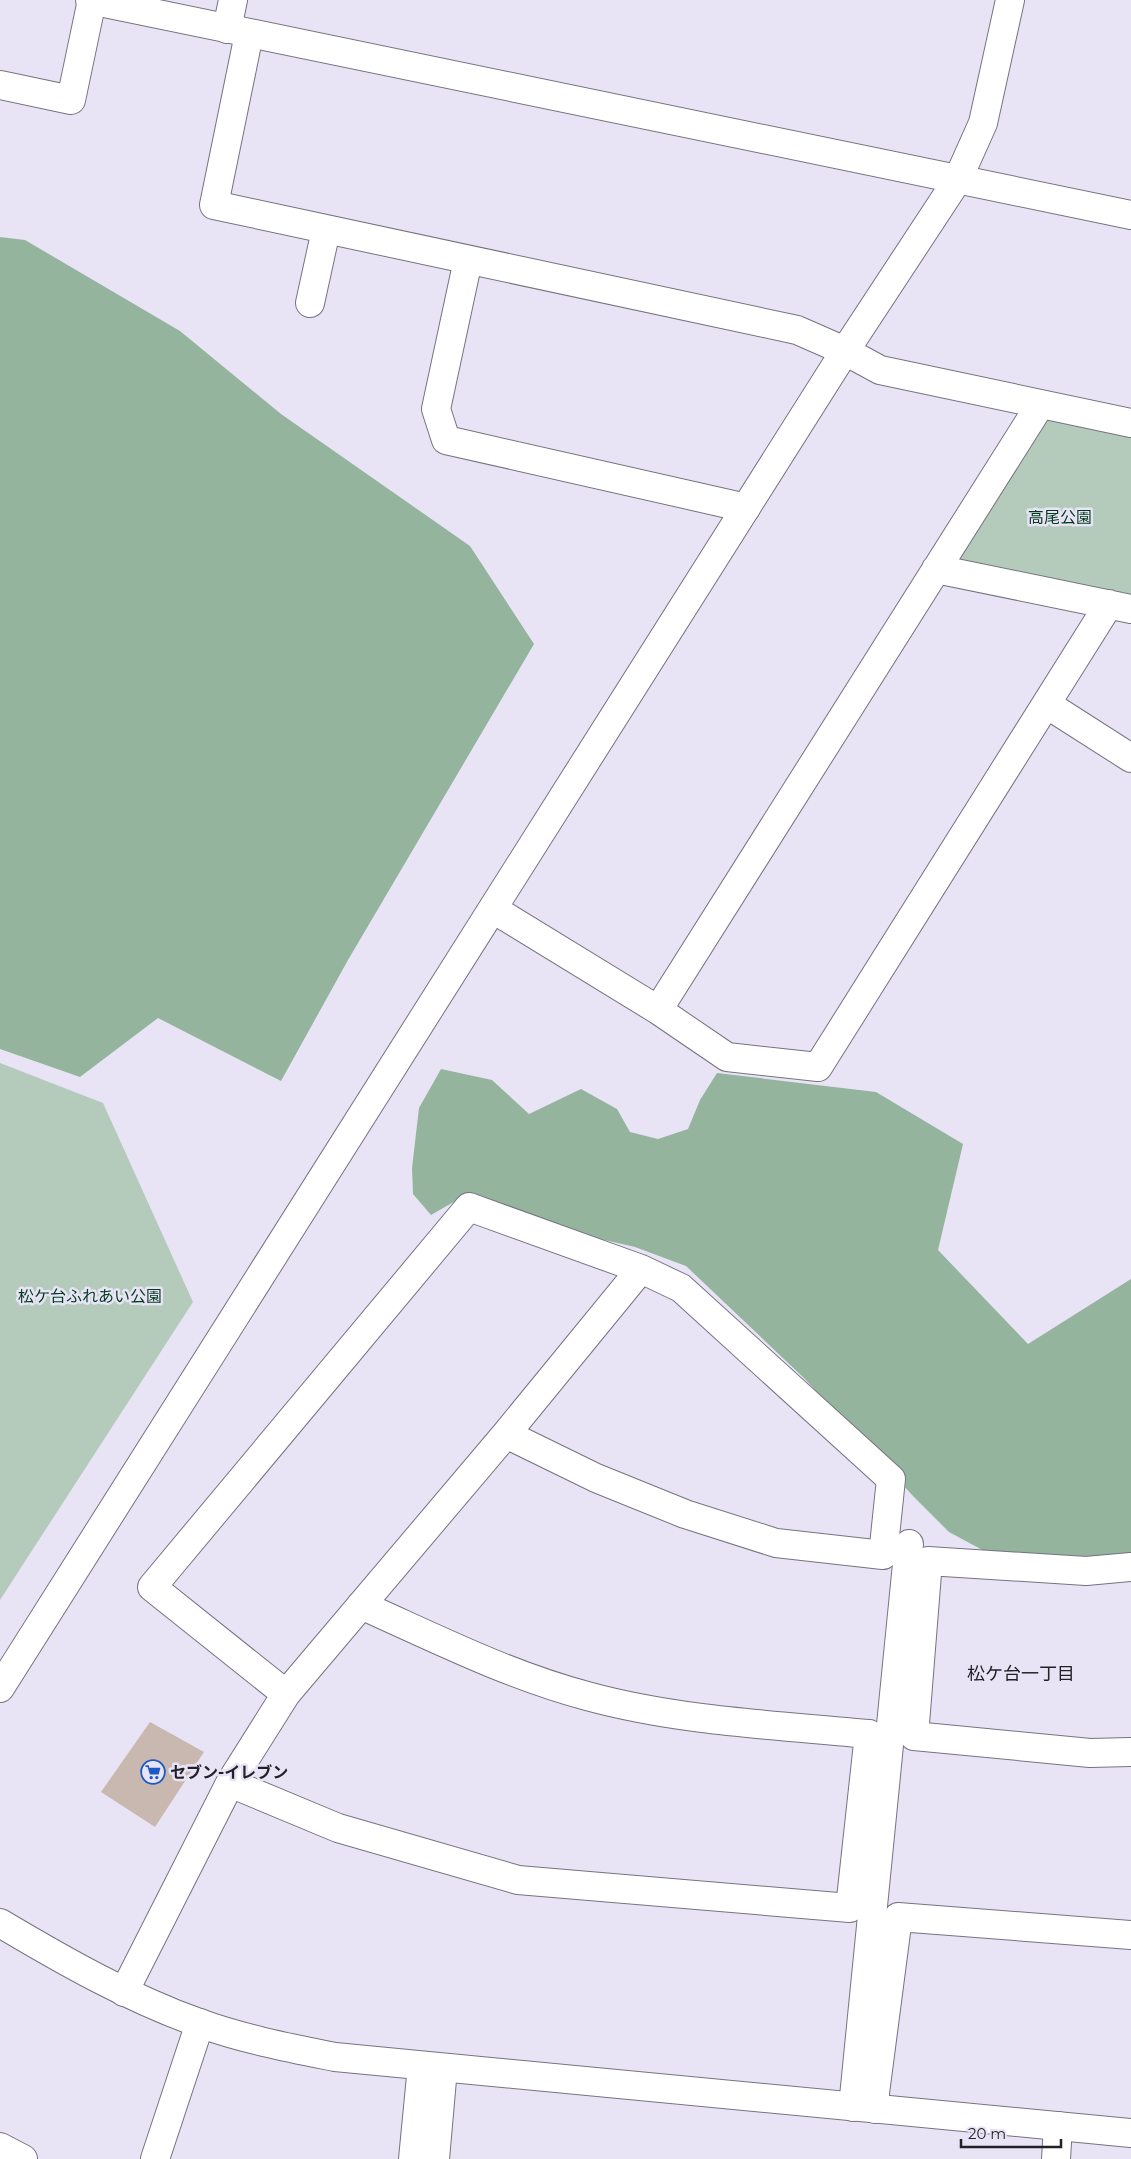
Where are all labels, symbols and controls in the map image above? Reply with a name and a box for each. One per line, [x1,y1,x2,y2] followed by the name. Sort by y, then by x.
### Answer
[1028,508,1092,527] park label: 高尾公園
[18,1287,162,1306] park label: 松ケ台ふれあい公園
[967,1663,1075,1685] district label: 松ケ台一丁目
[140,1759,166,1785] supermarket icon: セブン-イレブン
[170,1763,288,1782] place label: セブン-イレブン
[961,2116,1061,2148] scale bar
[968,2124,1006,2143] text: 20 m

